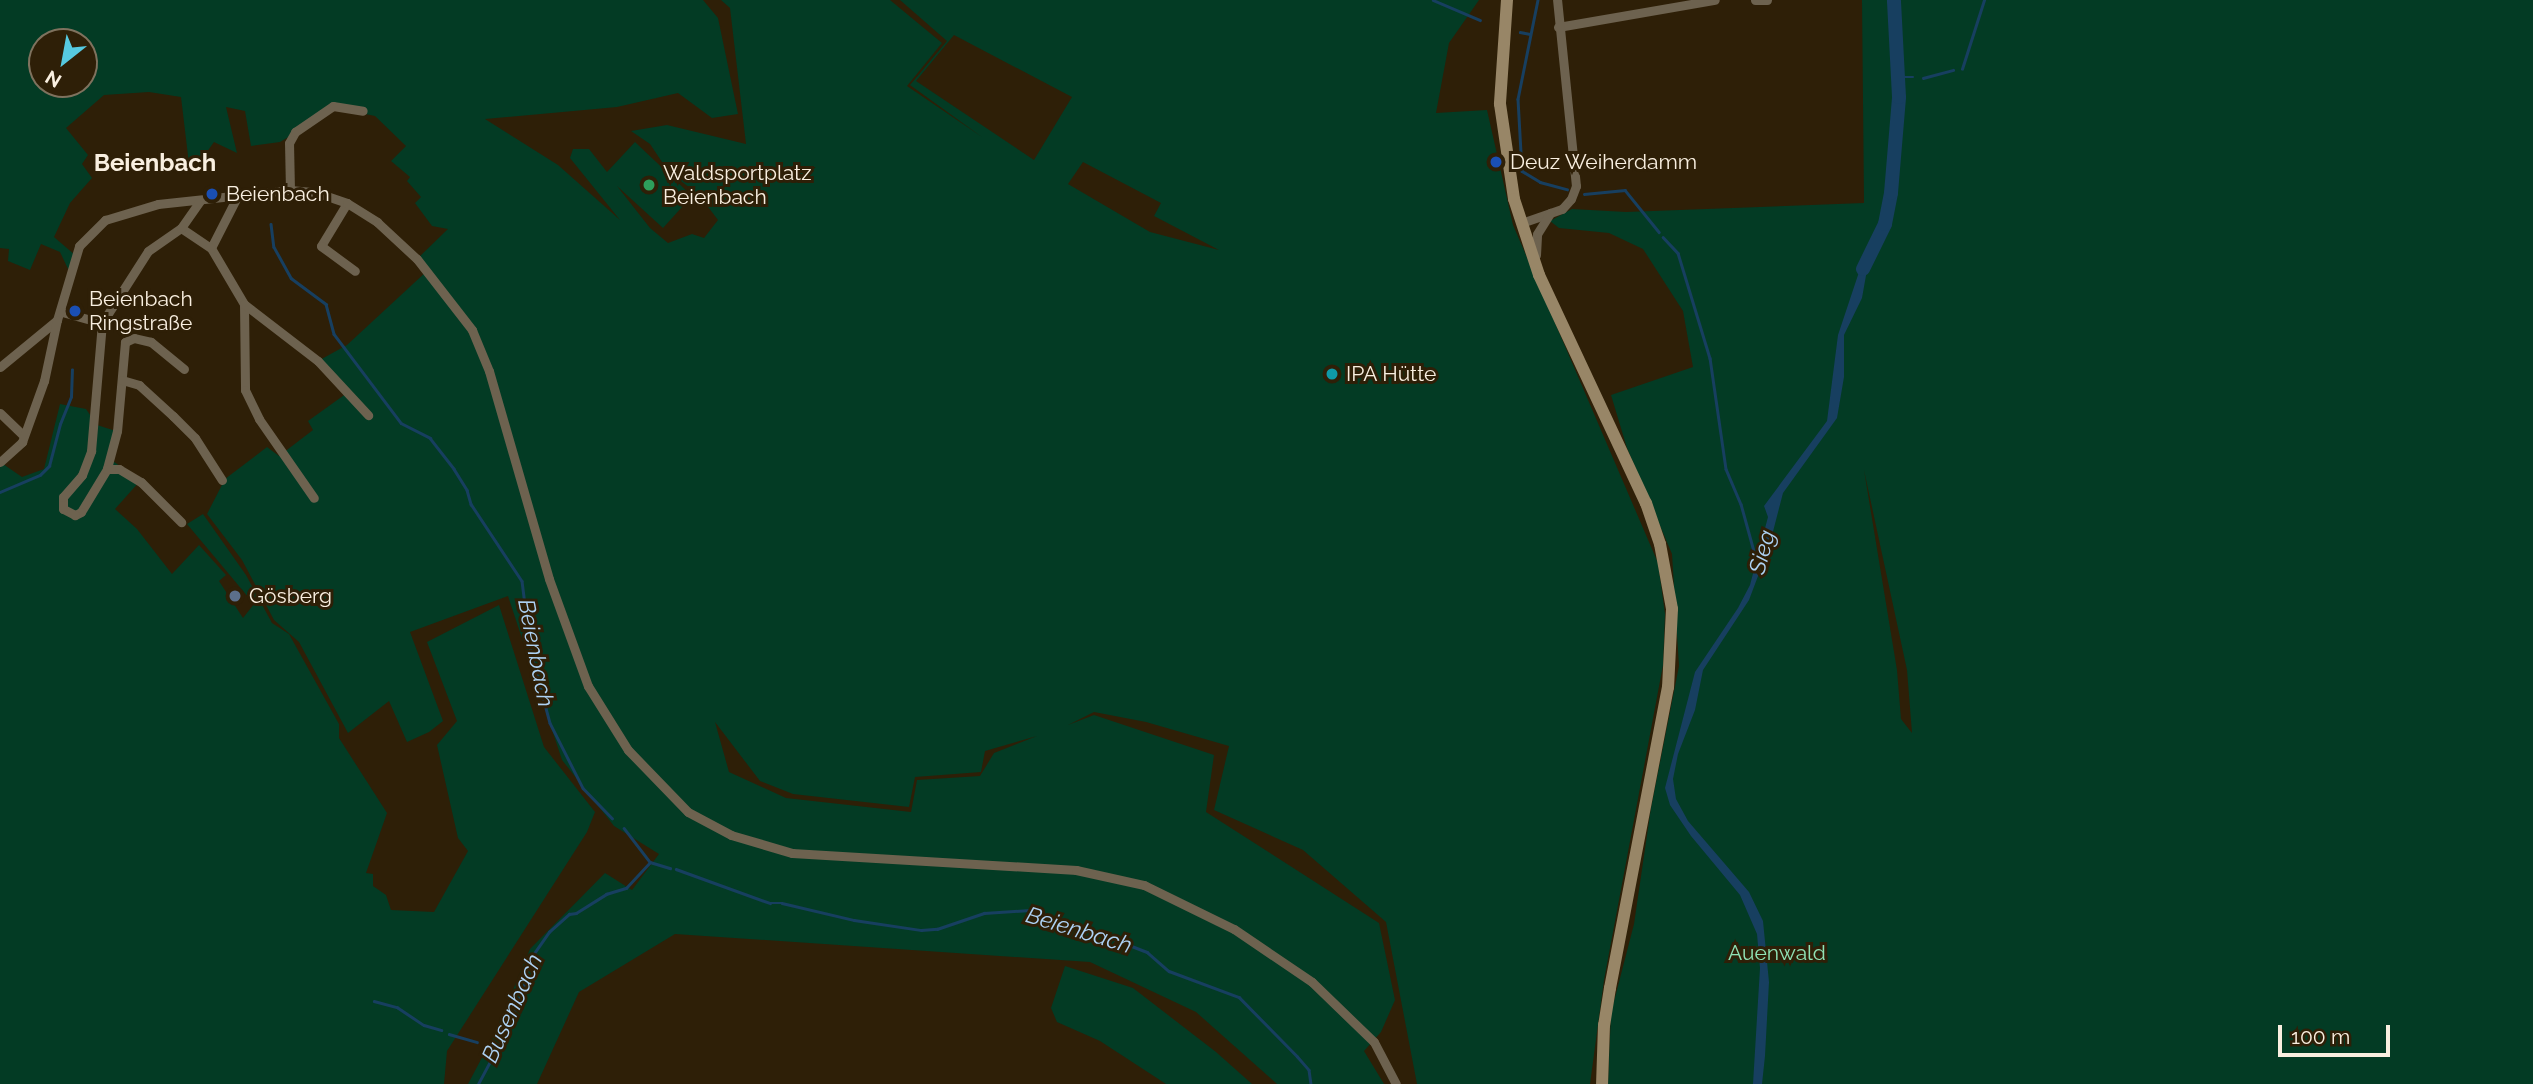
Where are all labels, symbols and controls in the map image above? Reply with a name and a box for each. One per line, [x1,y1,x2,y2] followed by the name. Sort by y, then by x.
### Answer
[28,28,98,98] north arrow
[41,66,65,92] text: N
[94,149,216,177] district label: Beienbach
[1510,149,1698,175] place label: Deuz Weiherdamm
[1488,154,1504,170] marker: Deuz Weiherdamm
[663,160,811,210] place label: Waldsportplatz Beienbach
[641,177,657,193] marker: Waldsportplatz Beienbach
[226,181,330,207] place label: Beienbach
[204,186,220,202] marker: Beienbach
[89,286,193,336] place label: Beienbach Ringstraße
[67,303,83,319] marker: Beienbach Ringstraße
[1346,361,1437,387] place label: IPA Hütte
[1324,366,1340,382] marker: IPA Hütte
[1743,527,1781,577] water label: Sieg
[249,583,332,609] place label: Gösberg
[227,588,243,604] marker: Gösberg
[512,597,560,709] water label: Beienbach
[1023,901,1135,959] water label: Beienbach
[1728,940,1826,966] park label: Auenwald
[476,949,548,1067] water label: Busenbach
[2281,1010,2393,1054] scale bar
[2291,1024,2350,1049] text: 100 m

